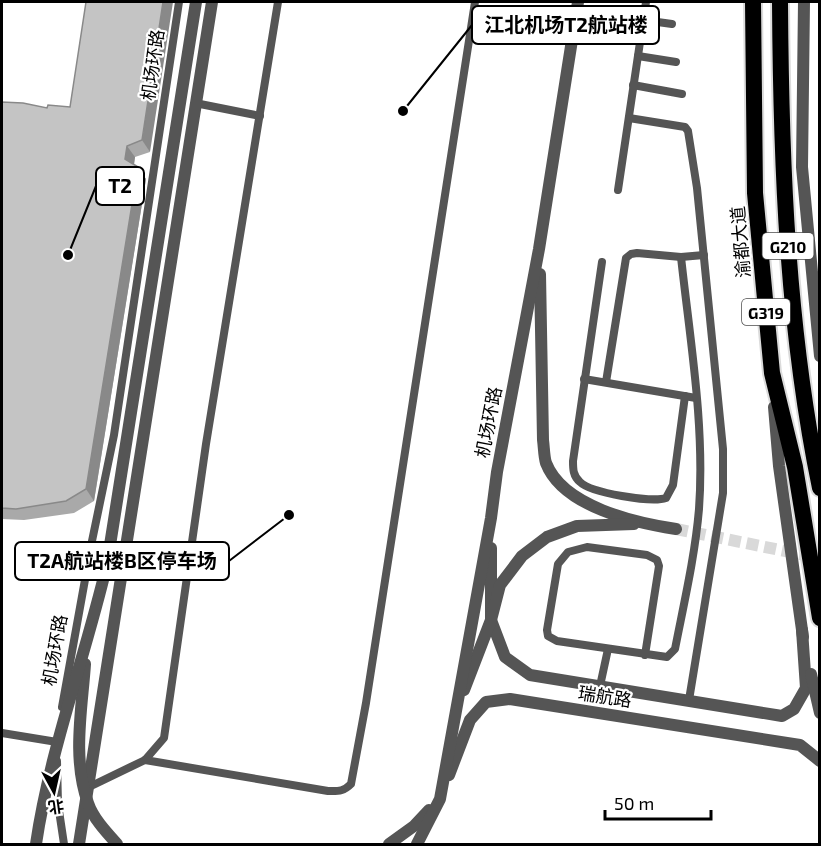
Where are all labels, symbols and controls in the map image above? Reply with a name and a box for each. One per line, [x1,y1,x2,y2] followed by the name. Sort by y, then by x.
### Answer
[472,6,659,44] callout: 江北机场T2航站楼
[484,12,648,36] text: 江北机场T2航站楼
[136,28,168,102] street label: 机场环路
[96,167,144,205] callout: T2
[108,173,132,197] text: T2
[726,205,754,279] street label: 渝都大道
[762,233,814,259] road number: G210
[742,299,790,325] road number: G319
[470,385,506,459] street label: 机场环路
[15,542,229,580] callout: T2A航站楼B区停车场
[27,548,217,572] text: T2A航站楼B区停车场
[37,613,71,687] street label: 机场环路
[577,681,633,711] street label: 瑞航路
[24,762,84,822] north arrow
[605,783,712,821] scale bar
[614,792,654,814] text: 50 m
[47,797,65,818] text: 北

